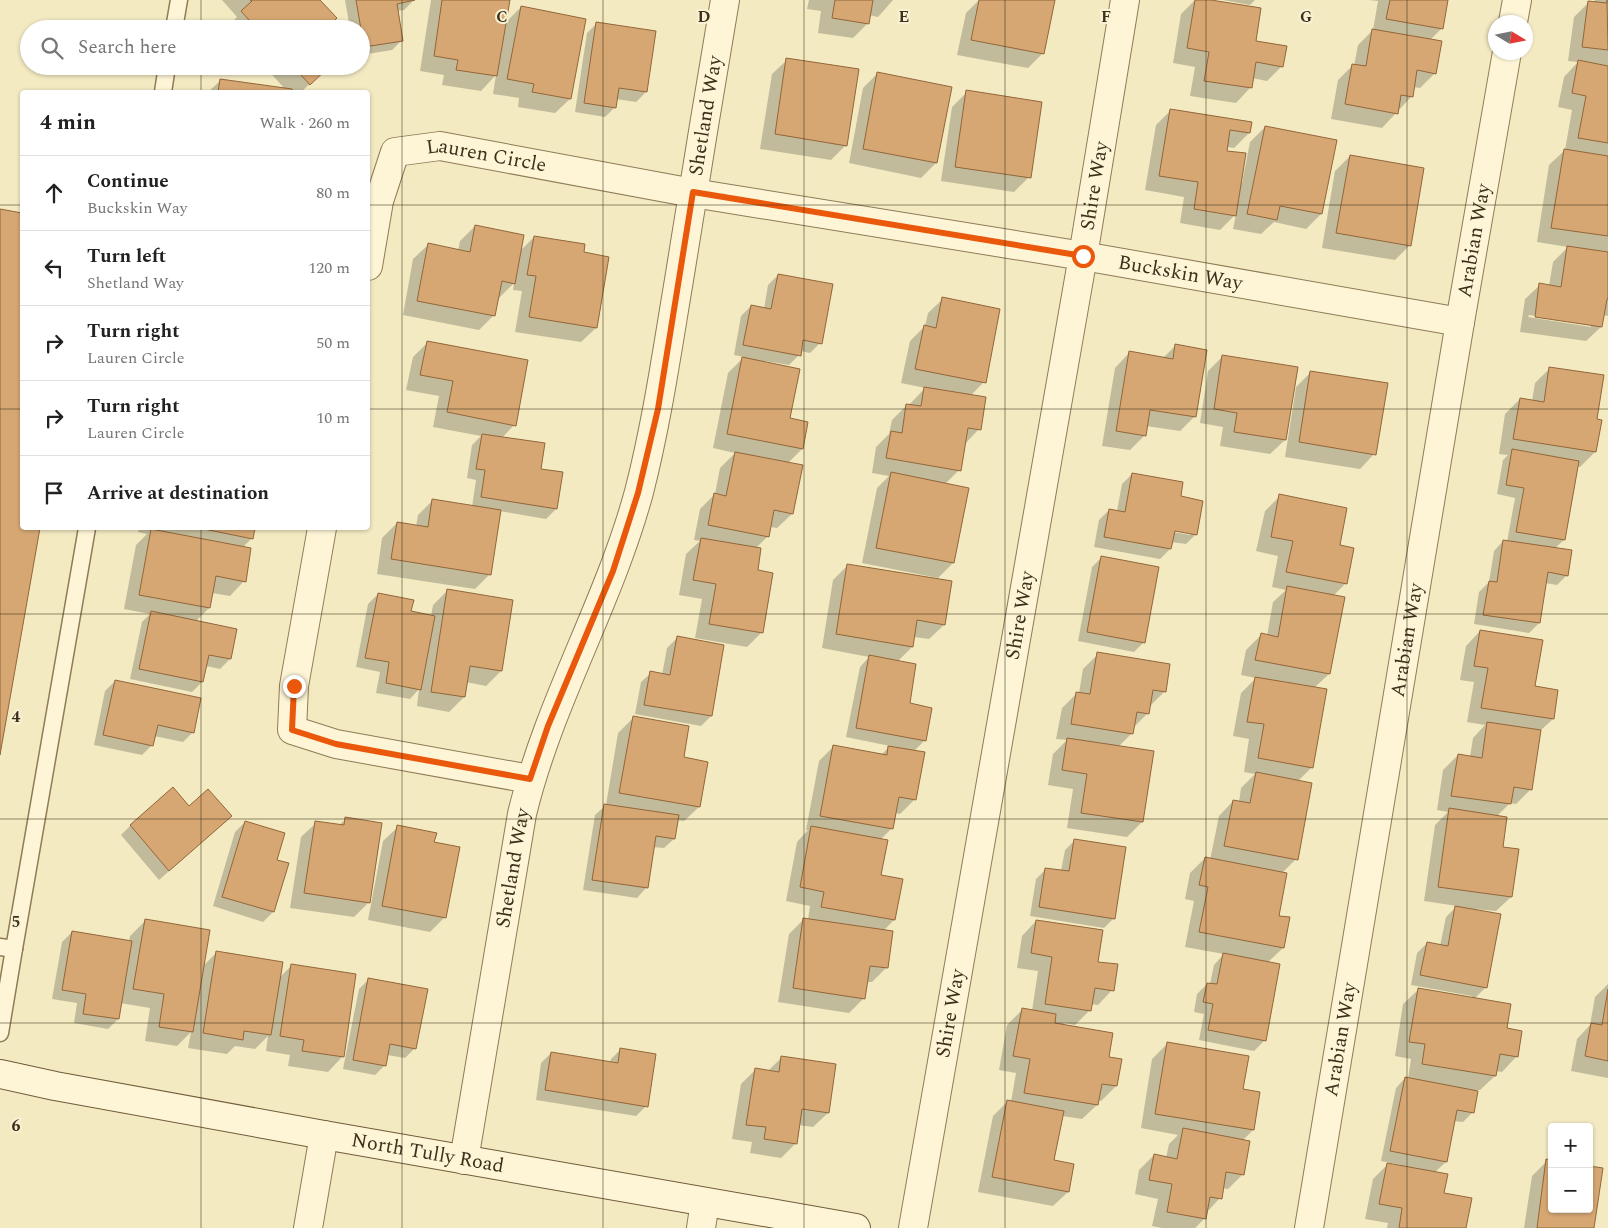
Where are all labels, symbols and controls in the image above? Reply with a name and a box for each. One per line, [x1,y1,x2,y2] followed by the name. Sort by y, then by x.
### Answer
[496,5,508,29] text: C
[698,5,711,29] text: D
[899,5,909,29] text: E
[1101,5,1111,29] text: F
[1300,5,1312,29] text: G
[1488,15,1533,60] north arrow
[20,20,370,75] search box
[78,33,177,62] text: Search here
[38,34,66,62] icon: search
[681,52,731,178] street label: Shetland Way
[40,107,96,139] text: 4 min
[259,111,350,135] text: Walk · 260 m
[424,131,549,180] street label: Lauren Circle
[1072,138,1117,232] street label: Shire Way
[87,167,169,196] text: Continue
[40,179,68,207] icon: ahead
[1449,180,1499,300] street label: Arabian Way
[316,181,350,205] text: 80 m
[87,196,187,220] text: Buckskin Way
[87,242,166,271] text: Turn left
[1072,245,1095,268] route start
[1116,247,1246,299] street label: Buckskin Way
[40,254,68,282] icon: left
[308,256,350,280] text: 120 m
[87,271,184,295] text: Shetland Way
[87,317,180,346] text: Turn right
[40,329,68,357] icon: right
[316,331,350,355] text: 50 m
[87,346,184,370] text: Lauren Circle
[87,392,180,421] text: Turn right
[40,404,68,432] icon: right
[316,406,350,430] text: 10 m
[87,421,184,445] text: Lauren Circle
[40,479,68,507] icon: arrive
[87,479,269,508] text: Arrive at destination
[998,567,1043,662] street label: Shire Way
[1383,579,1431,699] street label: Arabian Way
[283,675,306,698] route end
[12,705,21,729] text: 4
[488,804,538,930] street label: Shetland Way
[12,910,20,934] text: 5
[928,965,973,1060] street label: Shire Way
[1316,979,1365,1099] street label: Arabian Way
[12,1114,21,1138] text: 6
[1548,1123,1593,1213] map controls
[1548,1123,1593,1168] button: +
[349,1125,506,1181] street label: North Tully Road
[1548,1168,1593,1213] button: −

